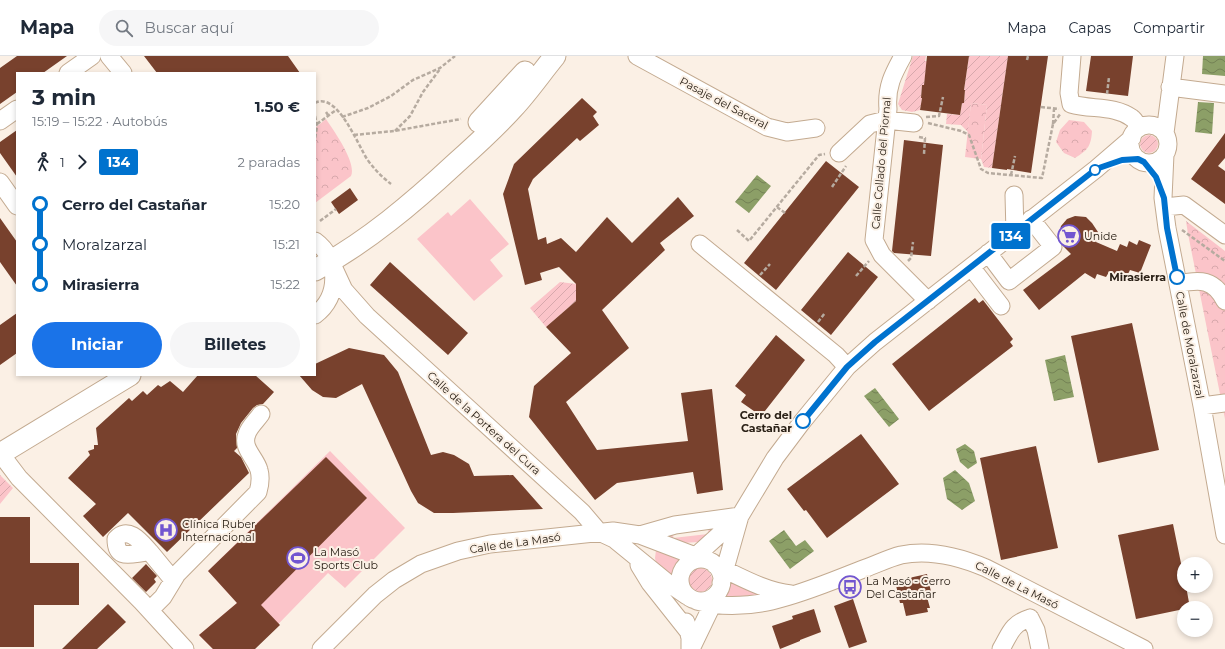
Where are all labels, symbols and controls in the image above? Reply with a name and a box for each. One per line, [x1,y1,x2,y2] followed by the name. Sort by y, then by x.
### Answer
[99,10,379,46] search box
[20,16,75,39] text: Mapa
[113,17,135,39] icon: search
[145,18,234,37] text: Buscar aquí
[1007,19,1047,37] text: Mapa
[1069,19,1111,37] text: Capas
[1133,19,1205,37] text: Compartir
[677,74,771,132] street label: Pasaje del Saceral
[32,84,96,111] text: 3 min
[868,96,894,230] street label: Calle Collado del Piornal
[255,97,300,116] text: 1.50 €
[32,113,167,129] text: 15:19 – 15:22 · Autobús
[32,151,54,173] icon: walk
[71,151,93,173] icon: forward
[107,153,130,171] text: 134
[60,154,65,170] text: 1
[238,154,300,170] text: 2 paradas
[1089,164,1101,176] unlabelled marker
[62,195,207,214] text: Cerro del Castañar
[269,196,300,212] text: 15:20
[988,223,1034,249] line badge: 134
[1056,223,1082,249] supermarket icon: Unide
[999,227,1023,245] text: 134
[1084,229,1118,243] place label: Unide
[62,235,147,254] text: Moralzarzal
[273,236,300,252] text: 15:21
[1169,269,1185,285] marker: Mirasierra
[1109,270,1166,284] place label: Mirasierra
[62,275,139,294] text: Mirasierra
[270,276,300,292] text: 15:22
[1173,290,1207,400] street label: Calle de Moralzarzal
[32,322,162,368] button: Iniciar
[170,322,300,368] button: Billetes
[424,368,544,478] street label: Calle de la Portera del Cura
[740,408,792,435] place label: Cerro del Castañar
[795,413,811,429] marker: Cerro del Castañar
[153,517,179,543] hospital icon: Clínica Ruber Internacional
[182,517,256,544] place label: Clínica Ruber Internacional
[469,530,561,556] street label: Calle de La Masó
[285,545,311,571] sports icon: La Masó Sports Club
[314,545,378,572] place label: La Masó Sports Club
[1177,557,1213,637] map controls
[1177,557,1213,593] button: +
[973,558,1061,612] street label: Calle de La Masó
[837,574,863,600] bus stop icon: La Masó - Cerro Del Castañar
[866,574,951,601] place label: La Masó - Cerro Del Castañar
[1177,601,1213,637] button: −

